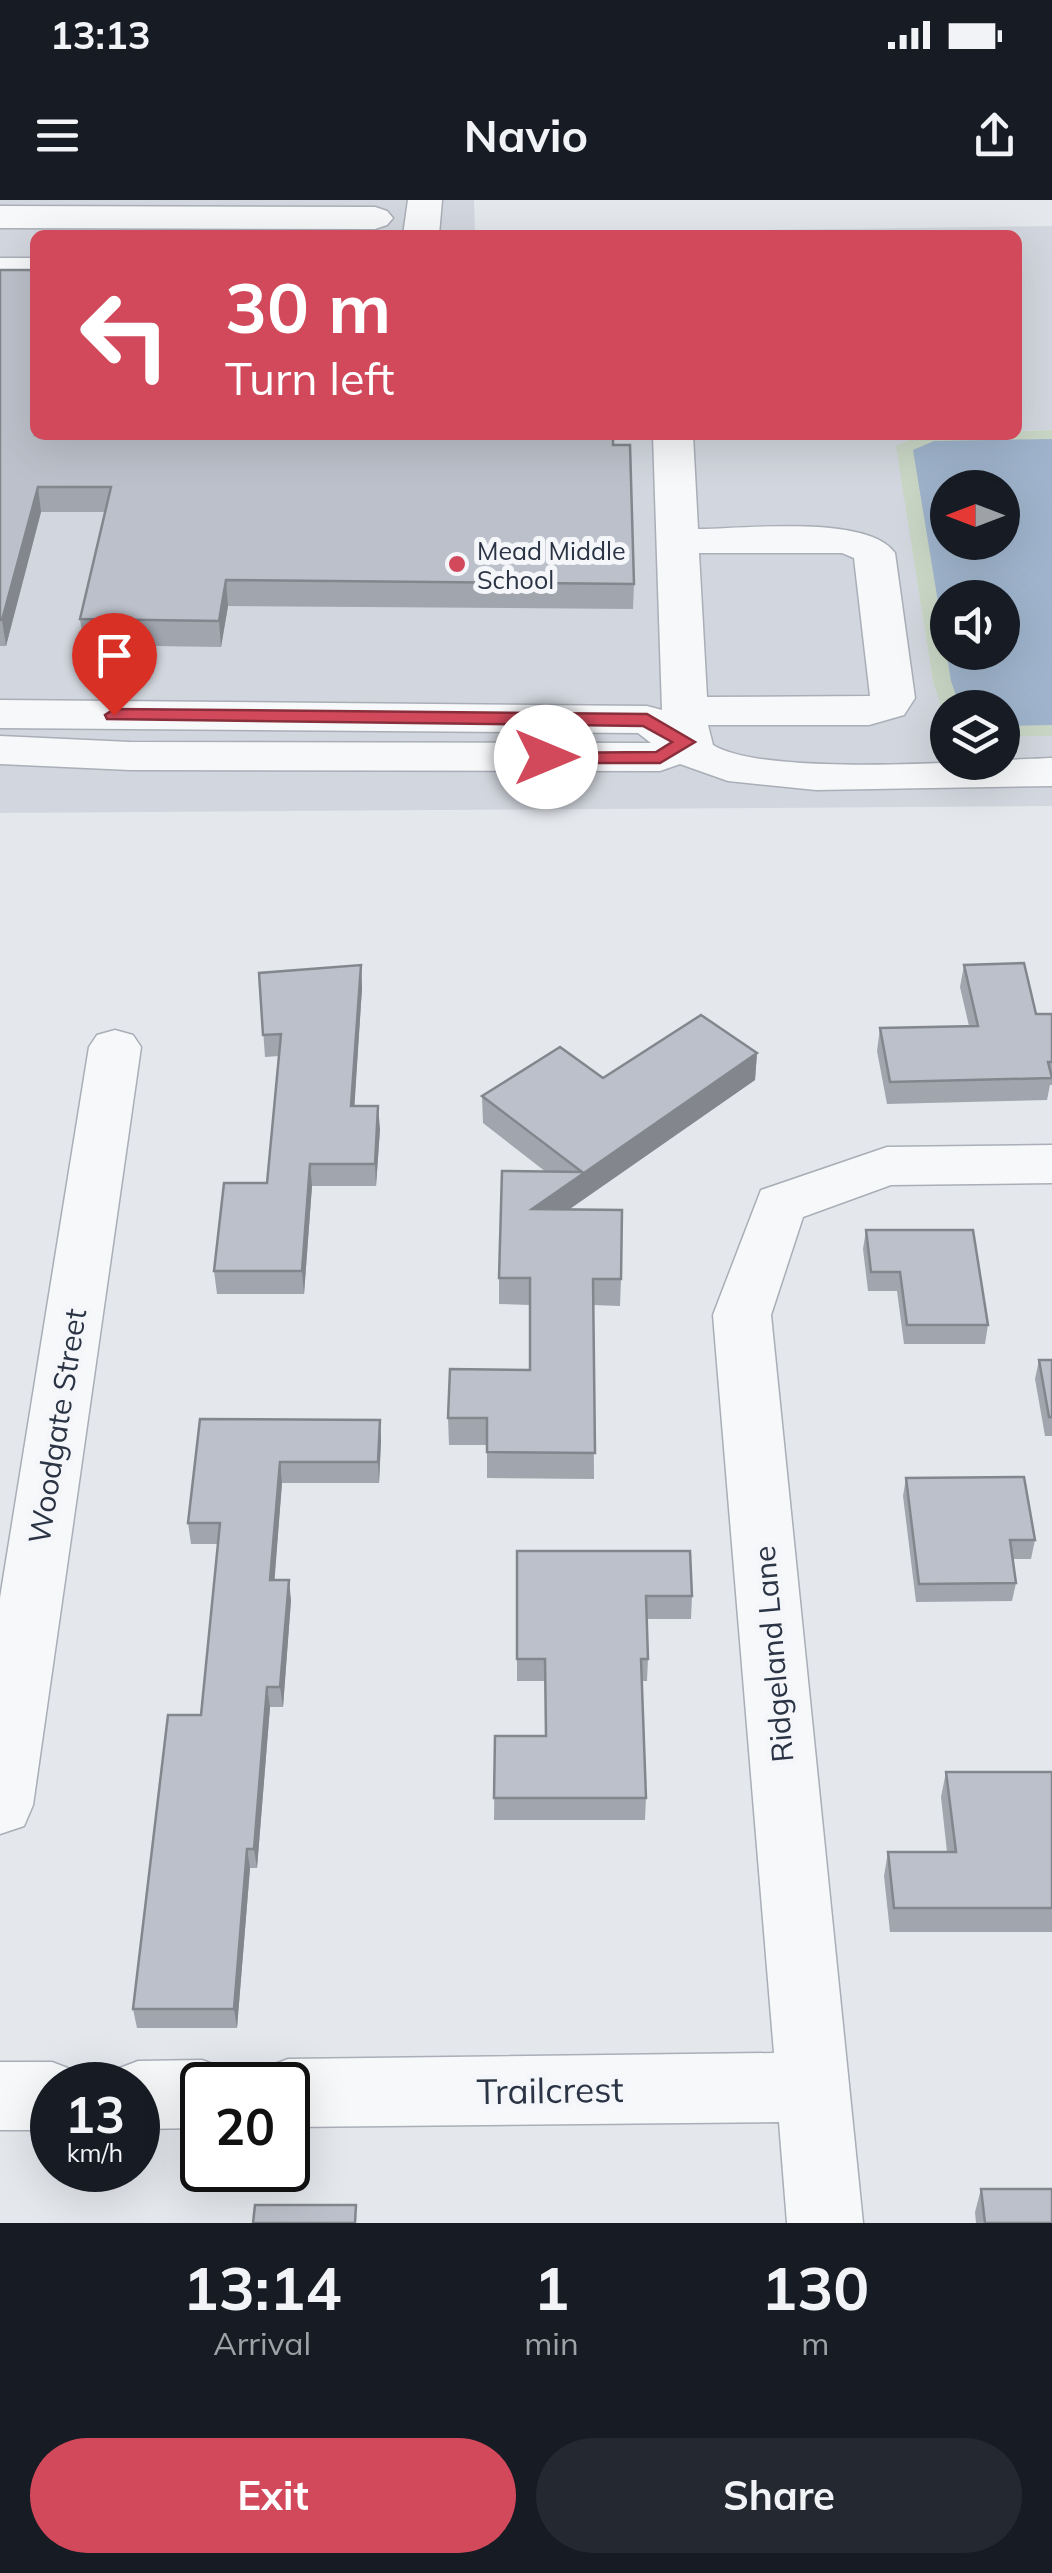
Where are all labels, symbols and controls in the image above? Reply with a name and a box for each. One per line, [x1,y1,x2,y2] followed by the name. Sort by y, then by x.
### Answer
[50,11,151,59] text: 13:13
[464,107,588,163] text: Navio
[30,108,85,163] icon: menu
[967,108,1022,163] icon: share
[225,263,391,351] text: 30 m
[60,270,190,400] icon: left
[225,350,394,406] text: Turn left
[930,470,1020,560] north arrow
[930,470,1020,780] map controls
[477,535,626,595] place label: Mead Middle School
[446,553,468,575] marker: Mead Middle School
[930,580,1020,670] button: sound
[72,613,157,716] pin
[87,628,142,683] icon: arrive
[930,690,1020,780] button: layers
[494,705,598,809] position arrow
[20,1306,94,1546] street label: Woodgate Street
[745,1544,801,1764] street label: Ridgeland Lane
[180,2062,310,2192] speed limit sign: 20
[476,2067,624,2113] street label: Trailcrest
[65,2083,125,2146] text: 13
[67,2137,123,2168] text: km/h
[183,2250,342,2325] text: 13:14
[533,2250,569,2325] text: 1
[761,2250,869,2325] text: 130
[213,2323,311,2363] text: Arrival
[524,2323,579,2363] text: min
[801,2323,829,2363] text: m
[30,2438,516,2553] button: Exit
[536,2438,1022,2553] button: Share

